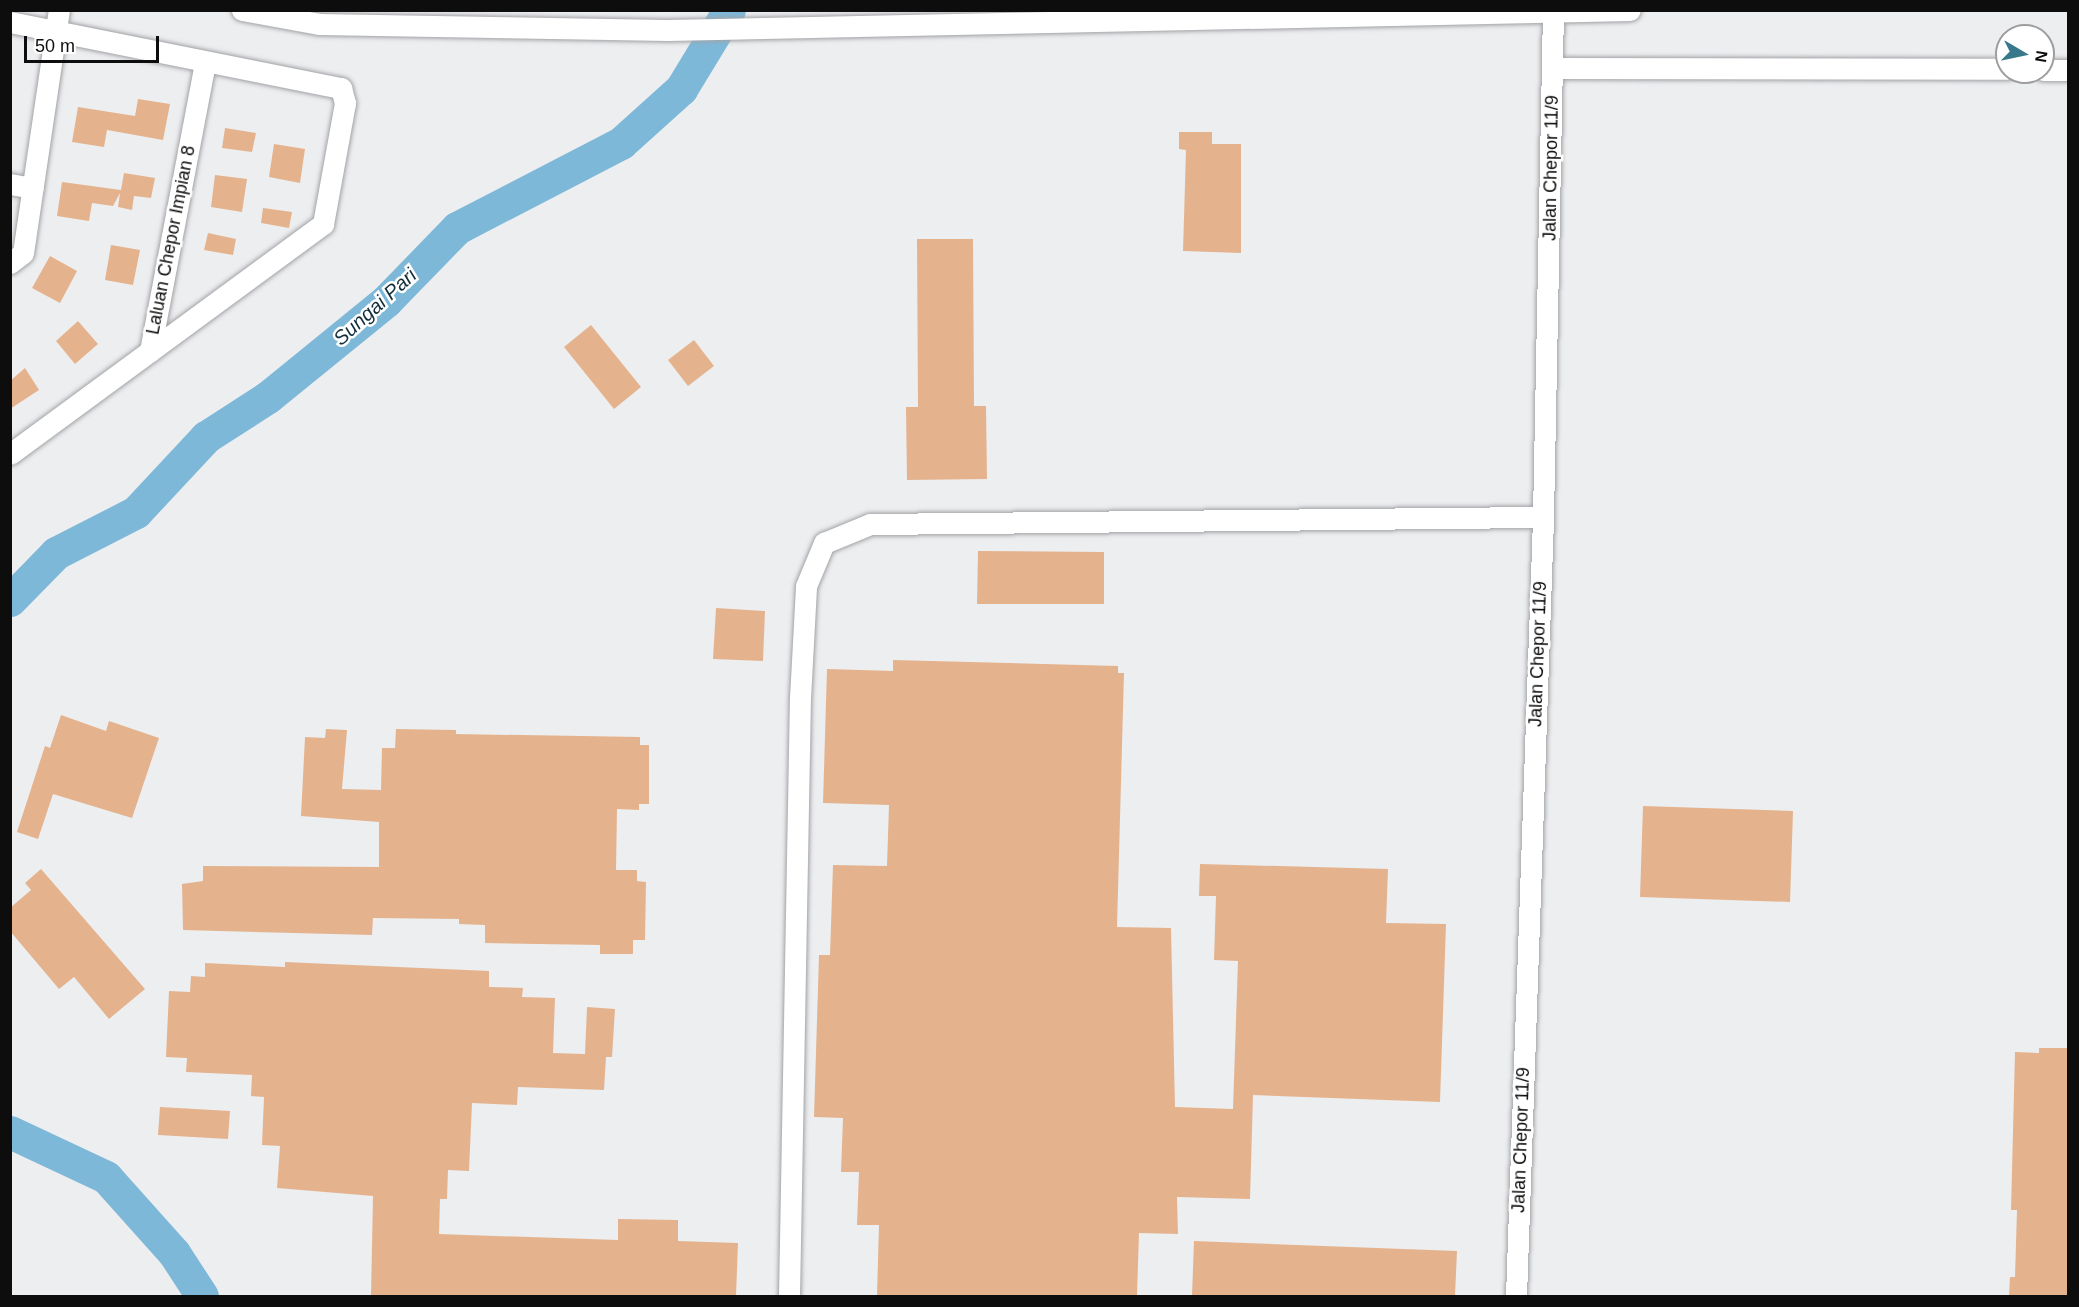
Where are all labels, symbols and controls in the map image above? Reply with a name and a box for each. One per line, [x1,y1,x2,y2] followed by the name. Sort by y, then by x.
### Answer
[27,24,162,62] scale bar
[1995,24,2055,84] north arrow
[35,36,75,56] text: 50 m
[2032,50,2051,64] text: N
[1539,95,1563,241] street label: Jalan Chepor 11/9
[142,144,200,336] street label: Laluan Chepor Impian 8
[329,263,421,351] water label: Sungai Pari
[1525,581,1551,727] street label: Jalan Chepor 11/9
[1508,1067,1534,1213] street label: Jalan Chepor 11/9

